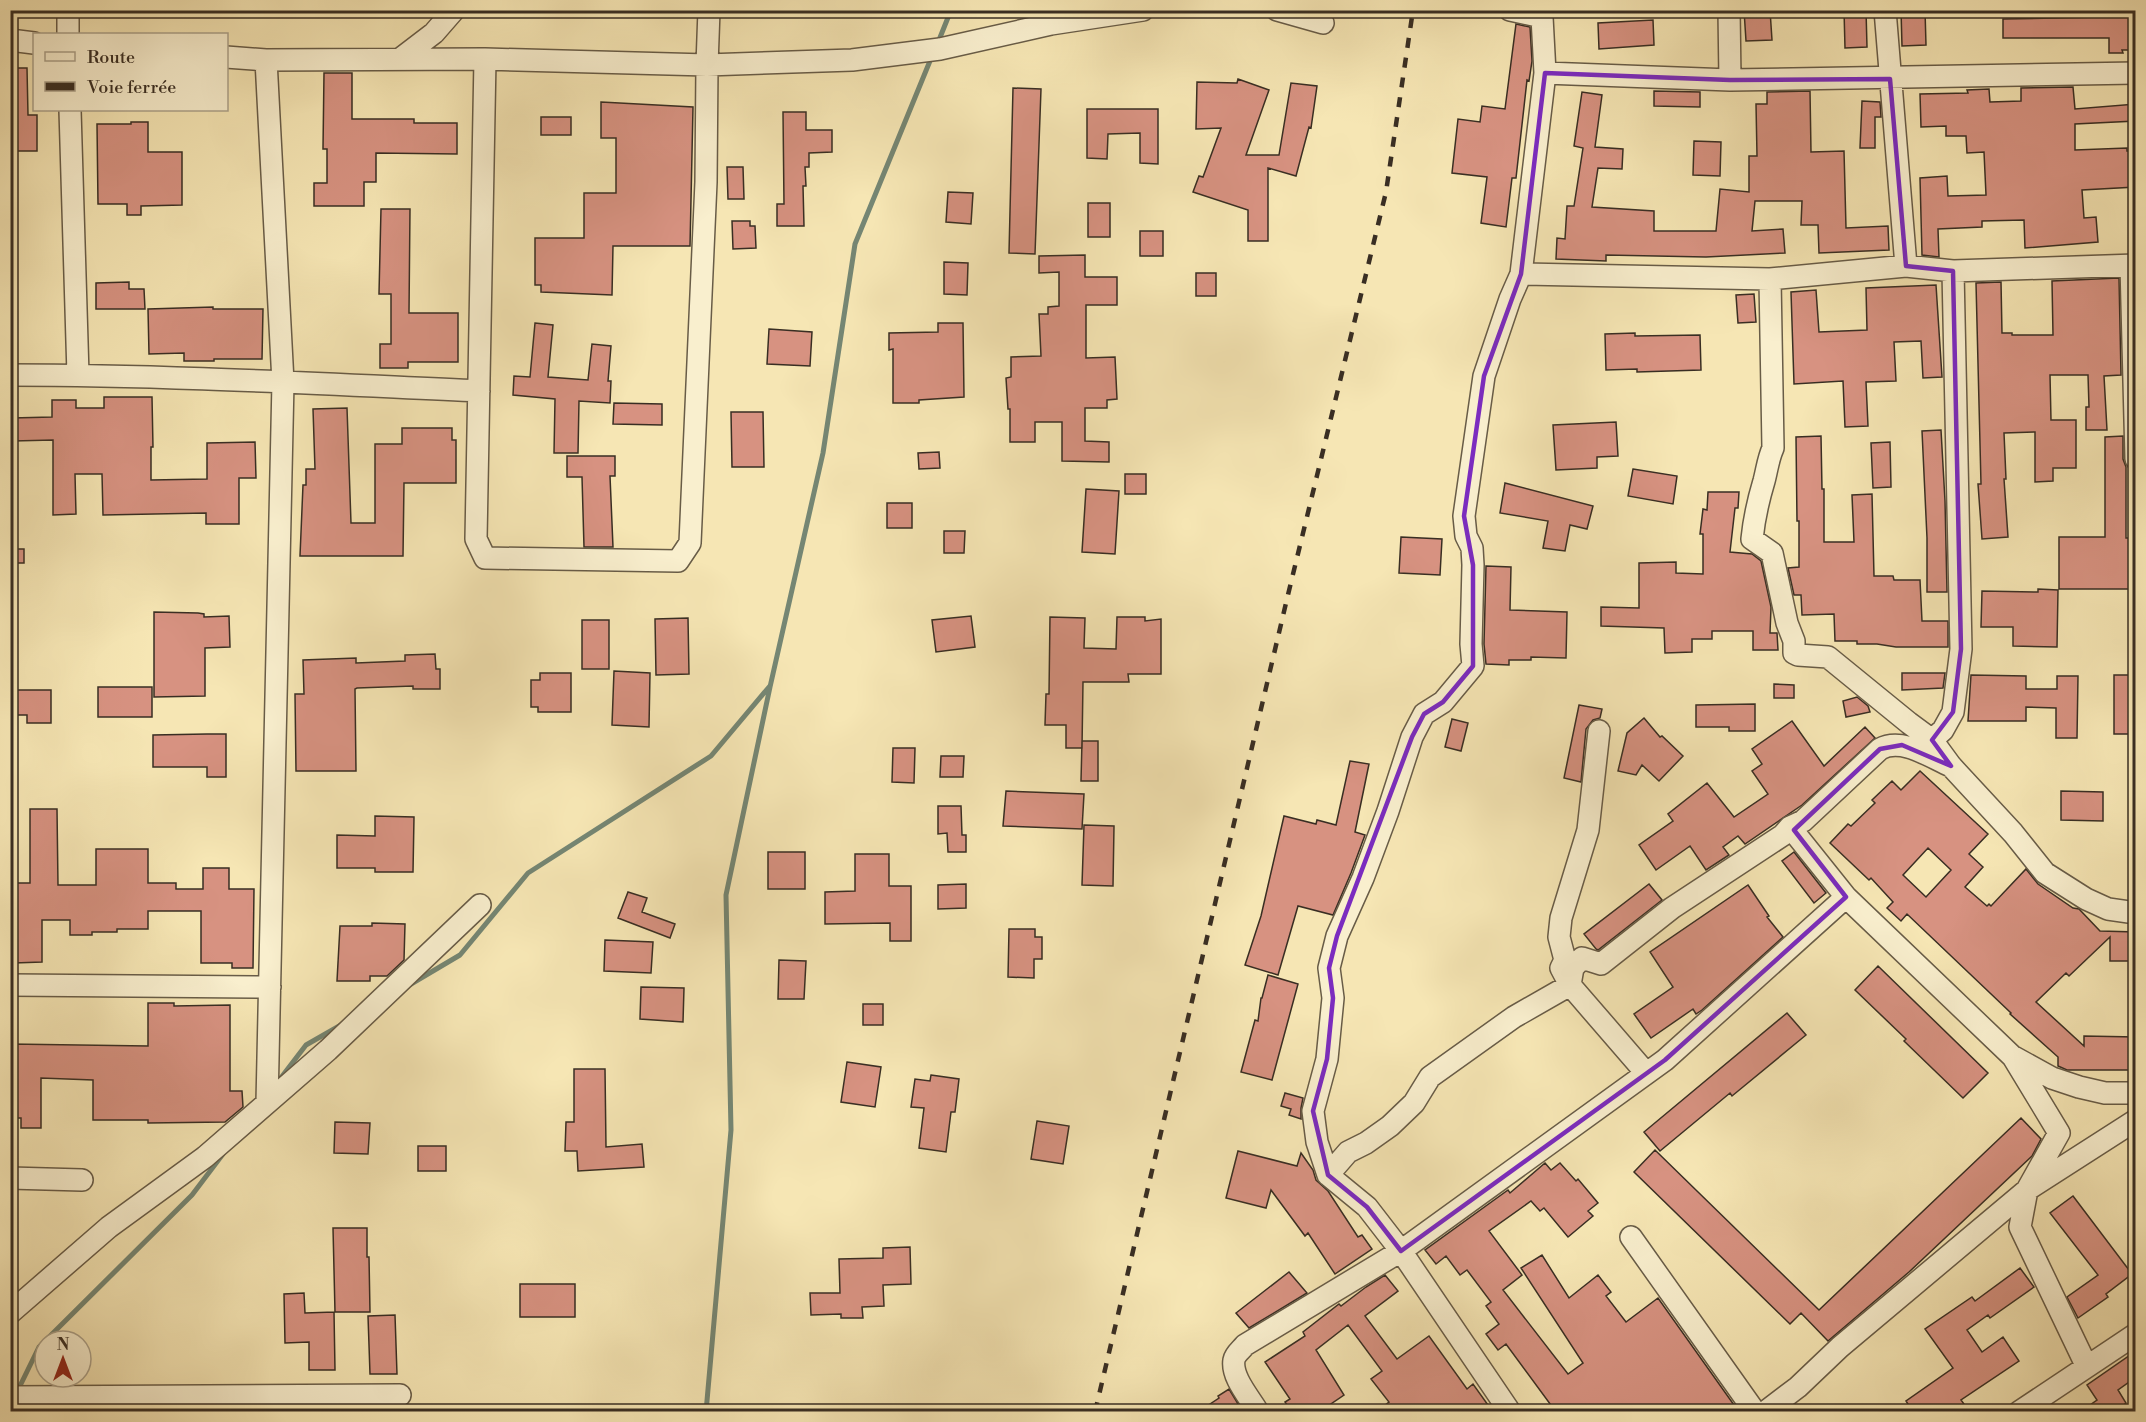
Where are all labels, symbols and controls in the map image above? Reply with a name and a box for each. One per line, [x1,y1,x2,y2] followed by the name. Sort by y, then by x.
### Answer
[33,33,228,111] legend
[87,46,135,69] text: Route
[86,76,176,99] text: Voie ferrée
[33,1329,93,1389] north arrow
[57,1335,70,1355] text: N

